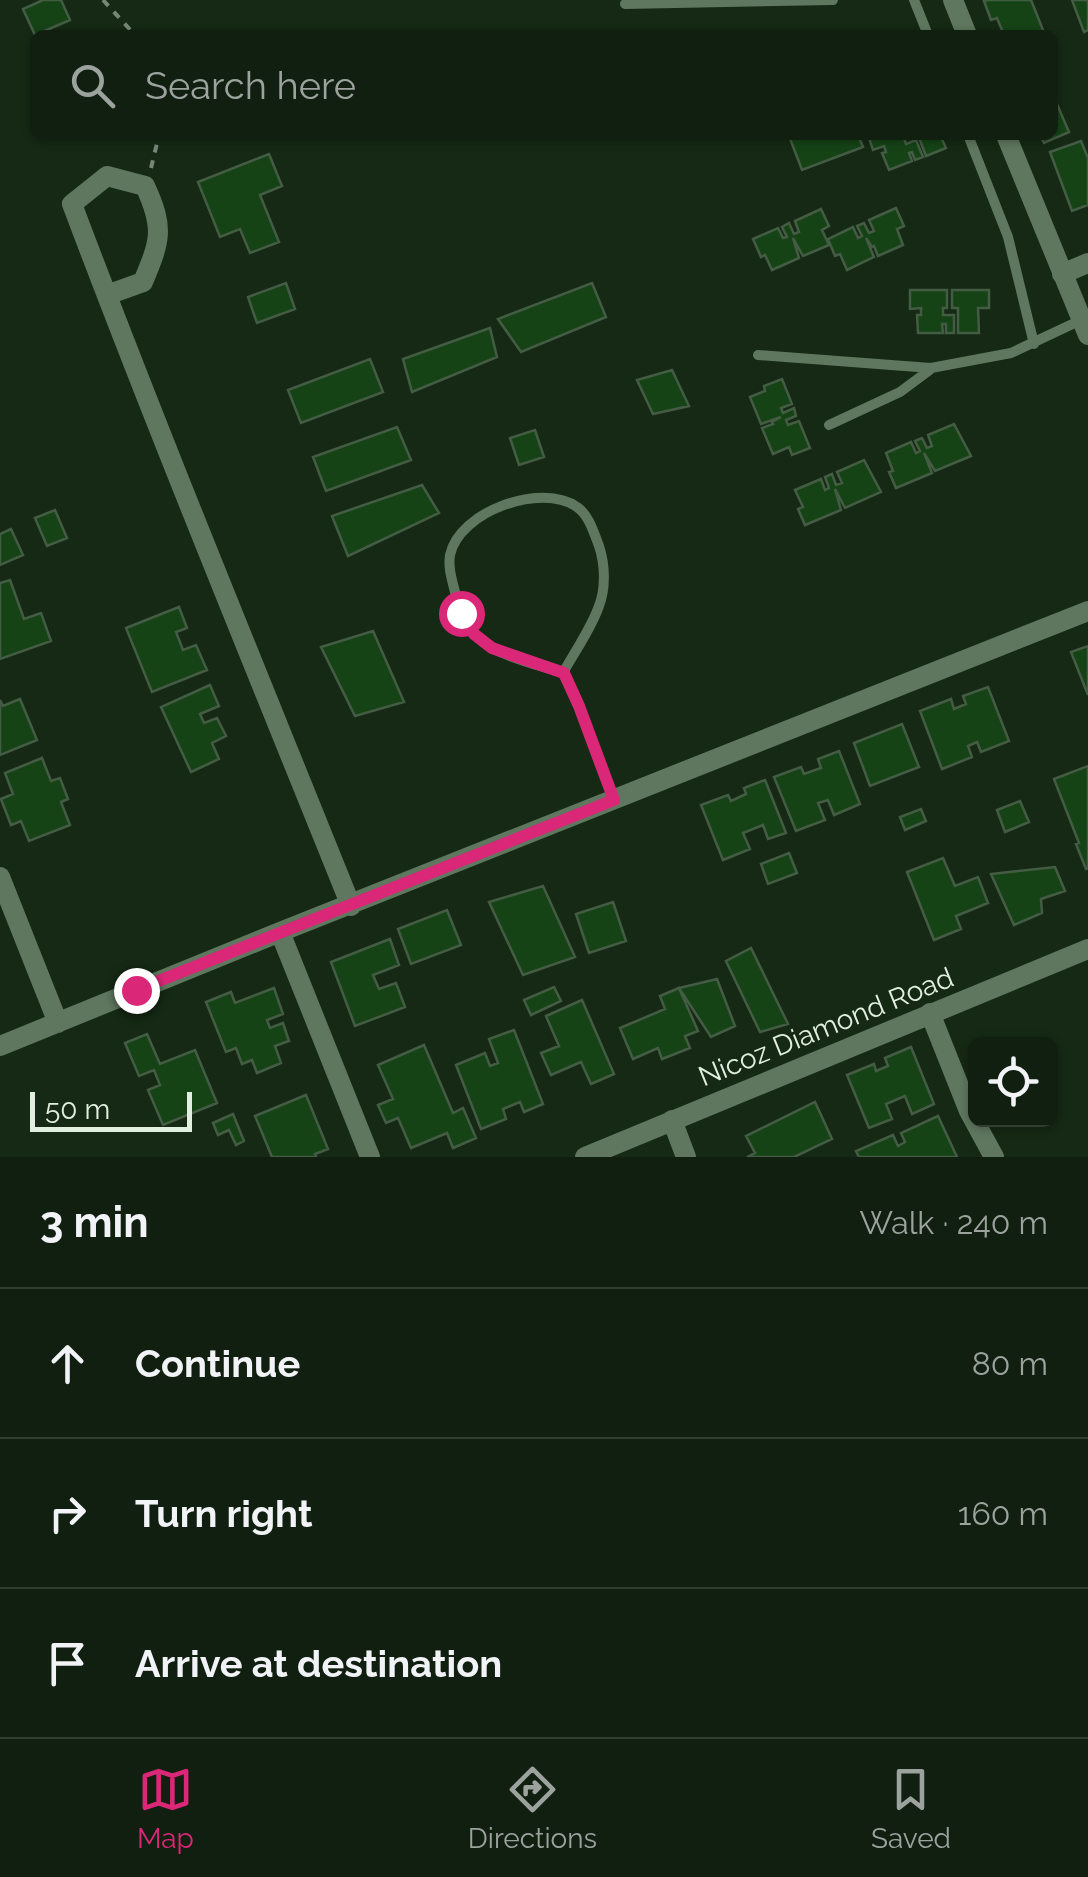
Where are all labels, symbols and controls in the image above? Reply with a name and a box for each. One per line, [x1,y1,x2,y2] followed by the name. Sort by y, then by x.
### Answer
[30,30,1058,140] search box
[65,58,120,113] icon: search
[145,63,356,108] text: Search here
[439,591,485,637] route start
[694,961,958,1093] street label: Nicoz Diamond Road
[114,968,160,1014] route end
[968,1037,1058,1127] map controls
[968,1037,1058,1127] button: locate
[30,1087,192,1132] scale bar
[45,1093,110,1126] text: 50 m
[40,1198,149,1247] text: 3 min
[859,1204,1048,1241] text: Walk · 240 m
[40,1336,95,1391] icon: ahead
[135,1341,300,1386] text: Continue
[972,1345,1048,1382] text: 80 m
[40,1486,95,1541] icon: right
[135,1491,312,1536] text: Turn right
[958,1495,1048,1532] text: 160 m
[40,1636,95,1691] icon: arrive
[135,1641,502,1686] text: Arrive at destination
[137,1762,194,1855] tab: Map
[468,1762,597,1855] tab: Directions
[871,1762,951,1855] tab: Saved

